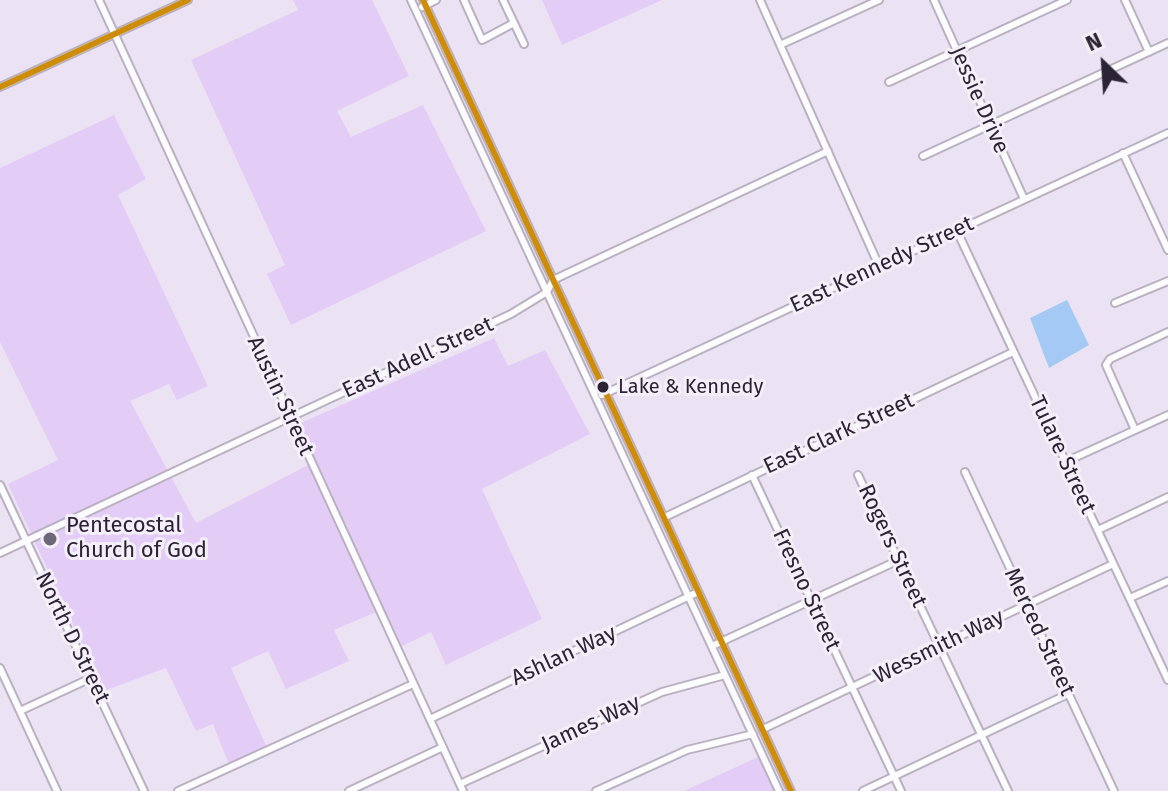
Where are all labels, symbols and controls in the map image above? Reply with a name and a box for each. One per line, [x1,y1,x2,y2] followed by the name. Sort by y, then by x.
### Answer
[1064,24,1144,104] north arrow
[1081,26,1106,57] text: N
[944,42,1014,158] street label: Jessie Drive
[786,211,978,319] street label: East Kennedy Street
[338,311,498,405] street label: East Adell Street
[241,332,319,460] street label: Austin Street
[618,375,763,399] place label: Lake & Kennedy
[595,379,611,395] marker: Lake & Kennedy
[760,388,918,480] street label: East Clark Street
[1023,392,1101,518] street label: Tulare Street
[852,480,932,612] street label: Rogers Street
[66,513,207,564] place label: Pentecostal Church of God
[766,525,846,655] street label: Fresno Street
[41,530,59,548] marker: Pentecostal Church of God
[998,564,1080,700] street label: Merced Street
[29,568,115,708] street label: North D Street
[869,604,1009,690] street label: Wessmith Way
[507,620,621,692] street label: Ashlan Way
[538,690,644,758] street label: James Way

